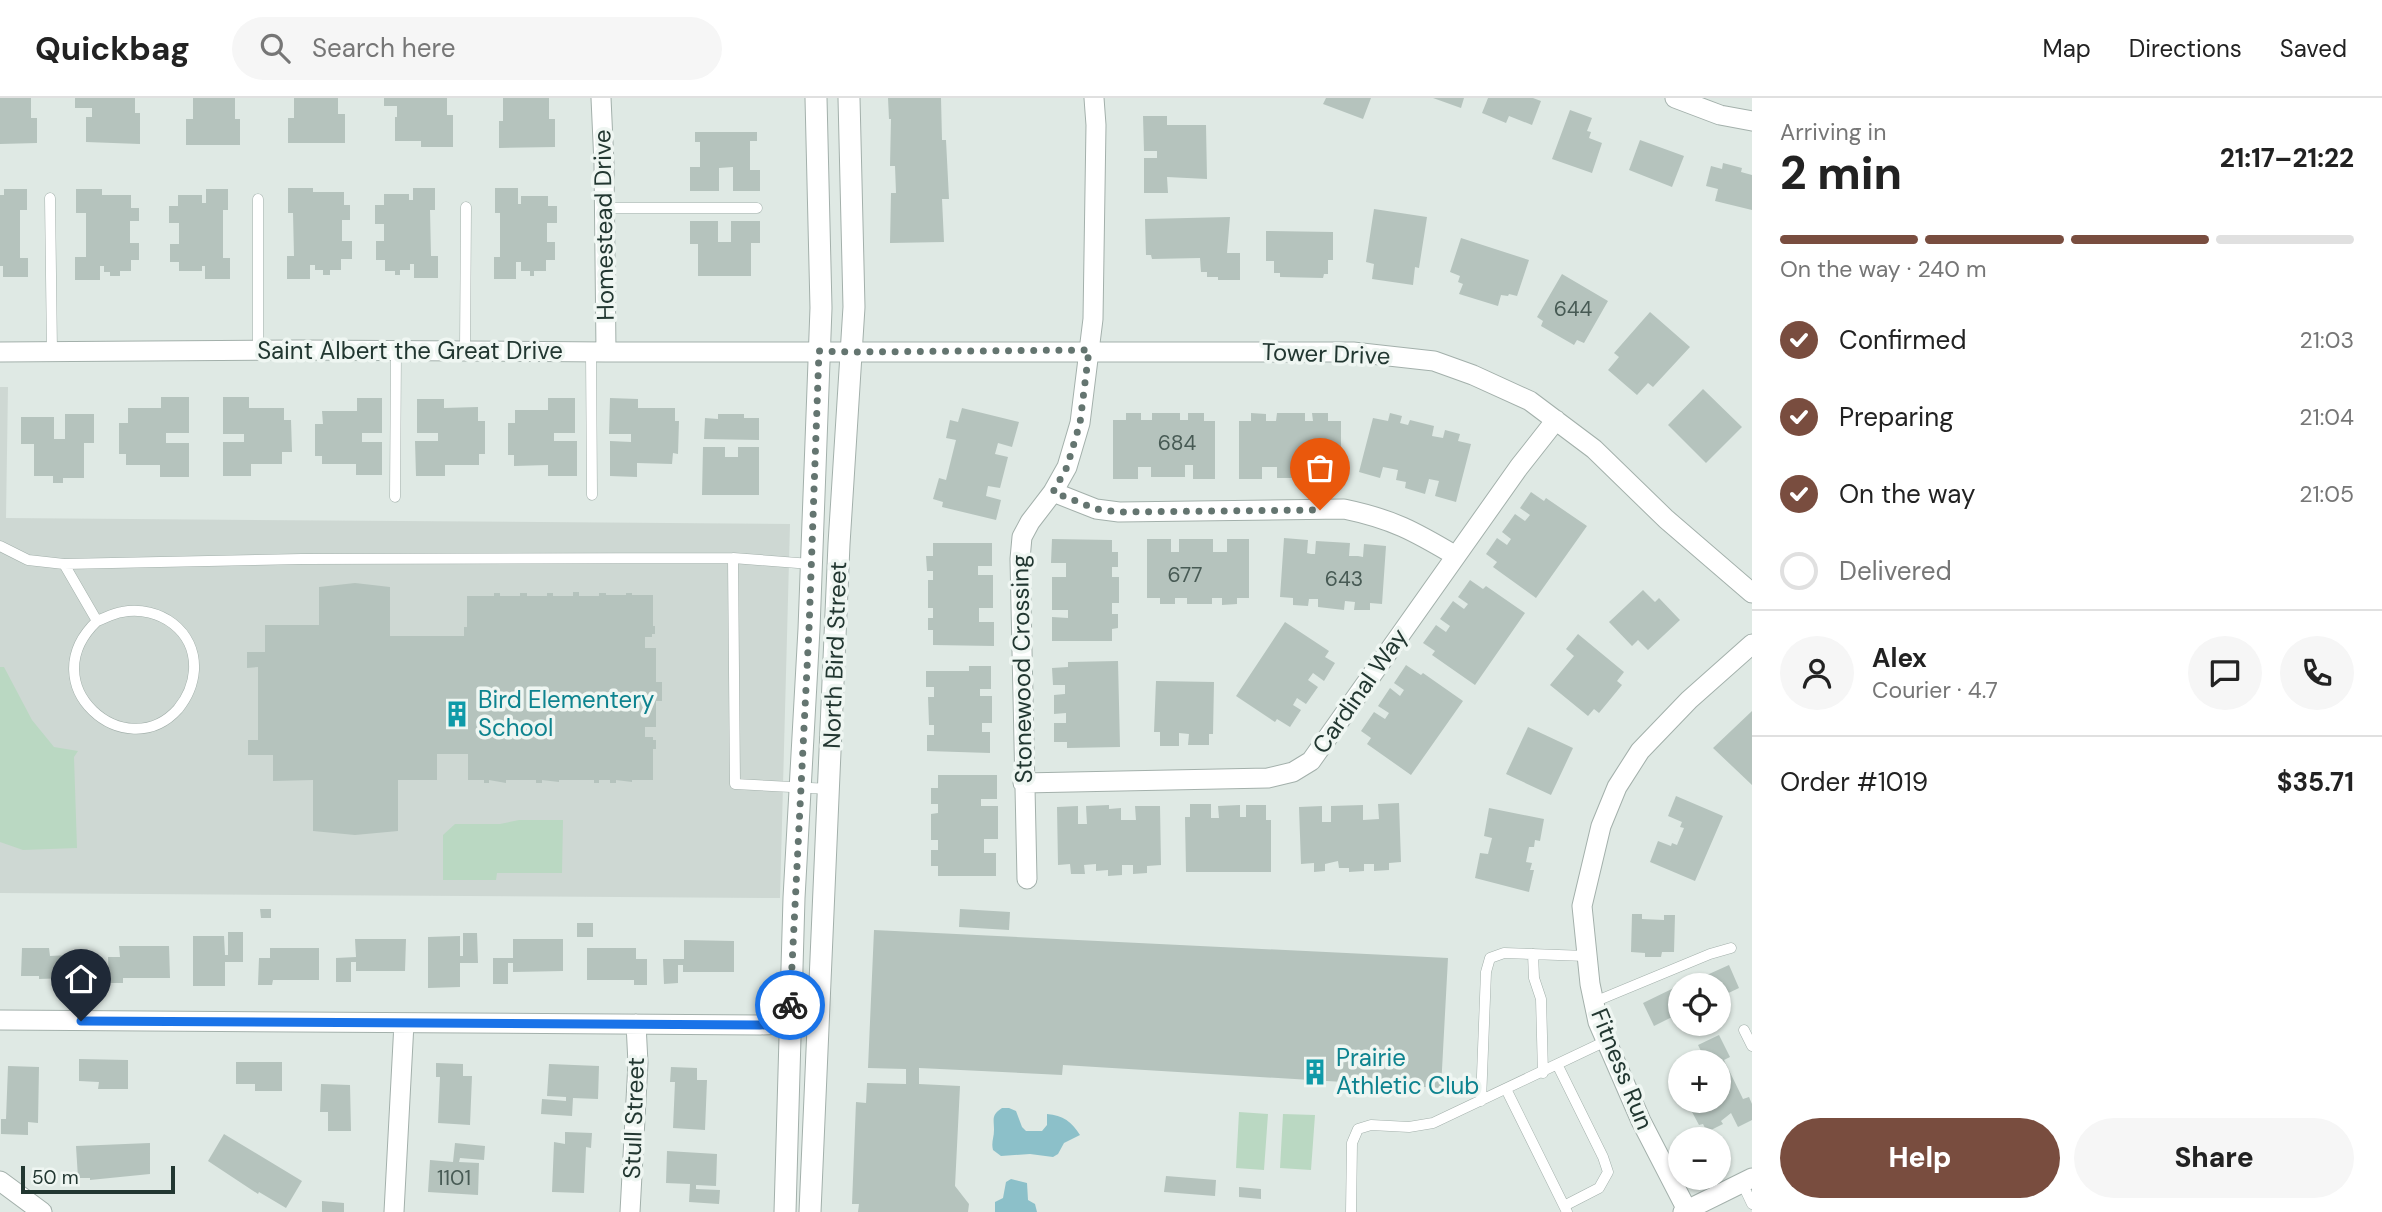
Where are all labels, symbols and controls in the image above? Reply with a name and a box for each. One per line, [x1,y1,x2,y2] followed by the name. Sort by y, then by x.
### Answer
[232,17,722,80] search box
[35,27,190,70] text: Quickbag
[256,29,294,67] icon: search
[312,31,455,65] text: Search here
[2043,33,2091,64] text: Map
[2129,33,2242,64] text: Directions
[2280,33,2347,64] text: Saved
[1780,117,1886,147] text: Arriving in
[586,129,621,321] street label: Homestead Drive
[2220,141,2354,175] text: 21:17–21:22
[1780,143,1902,203] text: 2 min
[1780,254,1987,284] text: On the way · 240 m
[1554,295,1593,323] house number: 644
[1780,321,1818,359] icon: check
[1839,323,1966,357] text: Confirmed
[2300,325,2354,355] text: 21:03
[257,335,563,366] street label: Saint Albert the Great Drive
[1261,336,1391,371] street label: Tower Drive
[1780,398,1818,436] icon: check
[1839,400,1954,434] text: Preparing
[2299,402,2354,432] text: 21:04
[1158,429,1197,457] house number: 684
[1290,438,1350,510] pin
[1301,449,1339,487] icon: bag
[1780,475,1818,513] icon: check
[1839,477,1975,511] text: On the way
[2299,479,2354,509] text: 21:05
[1004,554,1039,784] street label: Stonewood Crossing
[1839,554,1952,588] text: Delivered
[816,561,853,749] street label: North Bird Street
[1167,561,1203,589] house number: 677
[1325,565,1363,593] house number: 643
[1305,622,1414,759] street label: Cardinal Way
[1780,636,1854,710] button: person
[2188,636,2262,710] button: chat
[2280,636,2354,710] button: phone
[1872,641,1927,675] text: Alex
[1872,675,1998,705] text: Courier · 4.7
[478,684,654,743] place label: Bird Elementery School
[442,699,472,729] building icon: Bird Elementery School
[1780,765,1928,799] text: Order #1019
[2277,765,2354,799] text: $35.71
[51,949,111,1021] pin
[62,960,100,998] icon: home
[755,970,825,1040] courier
[1668,973,1731,1190] map controls
[1668,973,1731,1036] button: locate
[771,986,809,1024] icon: bike
[1584,1004,1661,1134] street label: Fitness Run
[1336,1042,1479,1101] place label: Prairie Athletic Club
[1668,1050,1731,1113] button: +
[616,1056,651,1180] street label: Stull Street
[1300,1057,1330,1087] building icon: Prairie Athletic Club
[1780,1118,2060,1198] button: Help
[2074,1118,2354,1198] button: Share
[1668,1127,1731,1190] button: −
[21,1163,175,1195] scale bar
[437,1164,471,1192] house number: 1101
[32,1165,79,1190] text: 50 m

